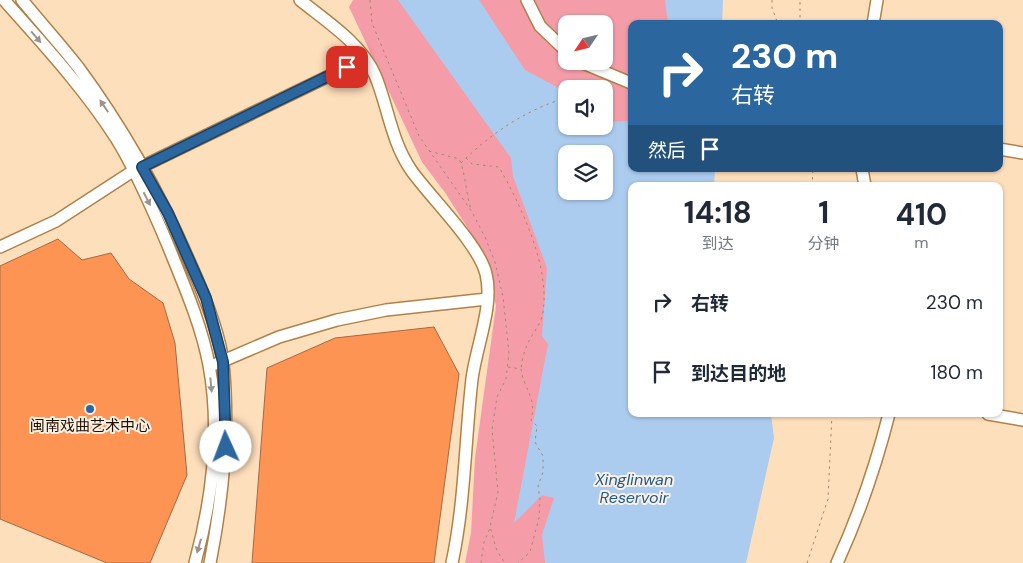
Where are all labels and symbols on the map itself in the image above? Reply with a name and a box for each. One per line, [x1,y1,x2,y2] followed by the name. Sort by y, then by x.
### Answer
[558,15,612,70] north arrow
[30,30,42,42] one-way arrow
[326,46,368,88] pin
[99,99,109,113] one-way arrow
[143,192,151,206] one-way arrow
[207,377,215,393] one-way arrow
[84,403,96,415] marker: 闽南戏曲艺术中心
[30,416,150,436] place label: 闽南戏曲艺术中心
[199,420,251,472] position arrow
[594,469,673,508] water label: Xinglinwan Reservoir
[195,538,203,553] one-way arrow

